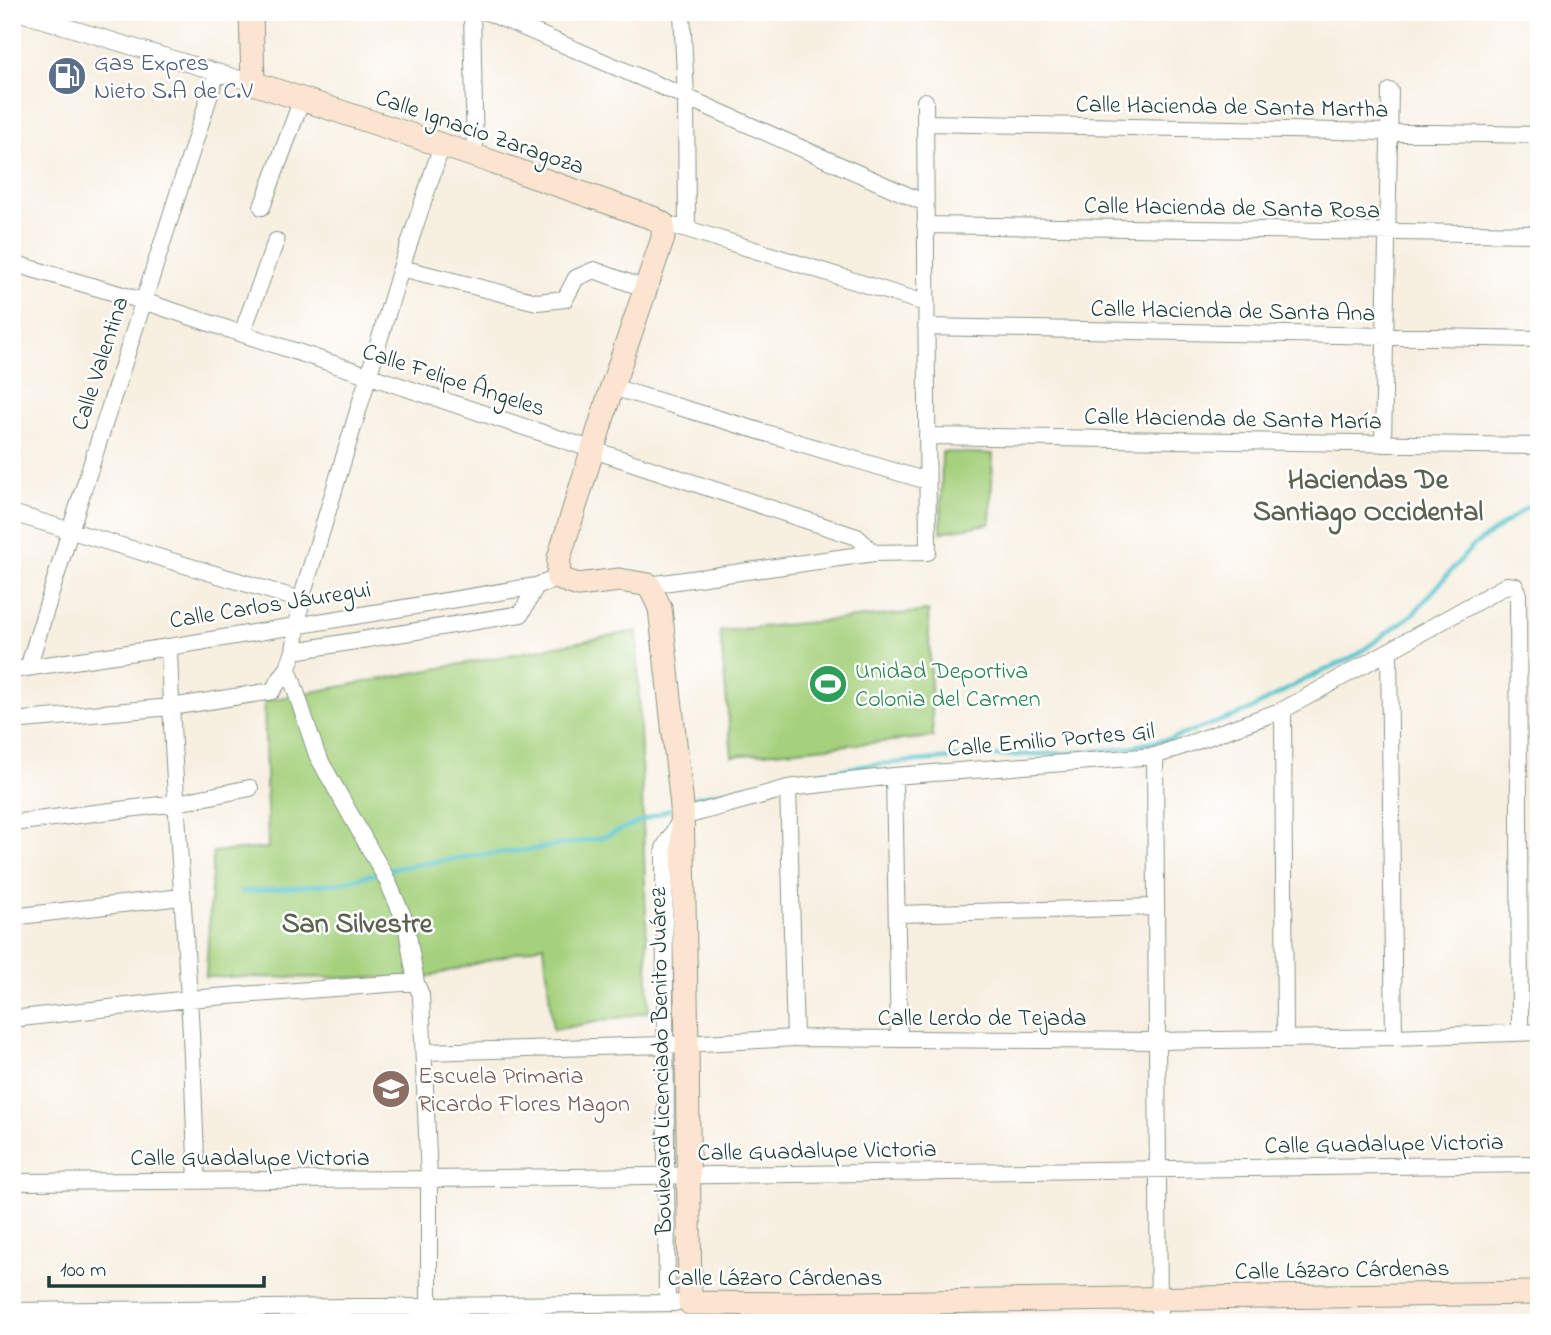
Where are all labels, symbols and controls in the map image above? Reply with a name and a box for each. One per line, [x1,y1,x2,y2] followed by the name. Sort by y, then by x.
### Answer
[94,47,253,110] place label: Gas Expres Nieto S.A de C.V
[46,55,88,97] fuel station icon: Gas Expres Nieto S.A de C.V
[370,81,588,186] street label: Calle Ignacio Zaragoza
[1075,88,1389,129] street label: Calle Hacienda de Santa Martha
[1084,189,1380,230] street label: Calle Hacienda de Santa Rosa
[63,292,139,435] street label: Calle Valentina
[1090,293,1376,332] street label: Calle Hacienda de Santa Ana
[357,335,549,427] street label: Calle Felipe Ángeles
[1084,400,1382,441] street label: Calle Hacienda de Santa María
[1253,461,1483,535] district label: Haciendas De Santiago Occidental
[167,573,374,640] street label: Calle Carlos Jáuregui
[855,655,1041,718] place label: Unidad Deportiva Colonia del Carmen
[807,663,849,705] sports icon: Unidad Deportiva Colonia del Carmen
[946,715,1156,768] street label: Calle Emilio Portes Gil
[642,886,683,1236] street label: Boulevard Licenciado Benito Juárez
[282,905,434,946] district label: San Silvestre
[878,1002,1086,1037] street label: Calle Lerdo de Tejada
[418,1060,630,1123] place label: Escuela Primaria Ricardo Flores Magon
[370,1068,412,1110] school or university icon: Escuela Primaria Ricardo Flores Magon
[1264,1126,1504,1165] street label: Calle Guadalupe Victoria
[697,1133,937,1172] street label: Calle Guadalupe Victoria
[130,1142,370,1177] street label: Calle Guadalupe Victoria
[49,1244,264,1288] scale bar
[1234,1252,1450,1291] street label: Calle Lázaro Cárdenas
[60,1256,106,1286] text: 100 m
[668,1262,882,1297] street label: Calle Lázaro Cárdenas

